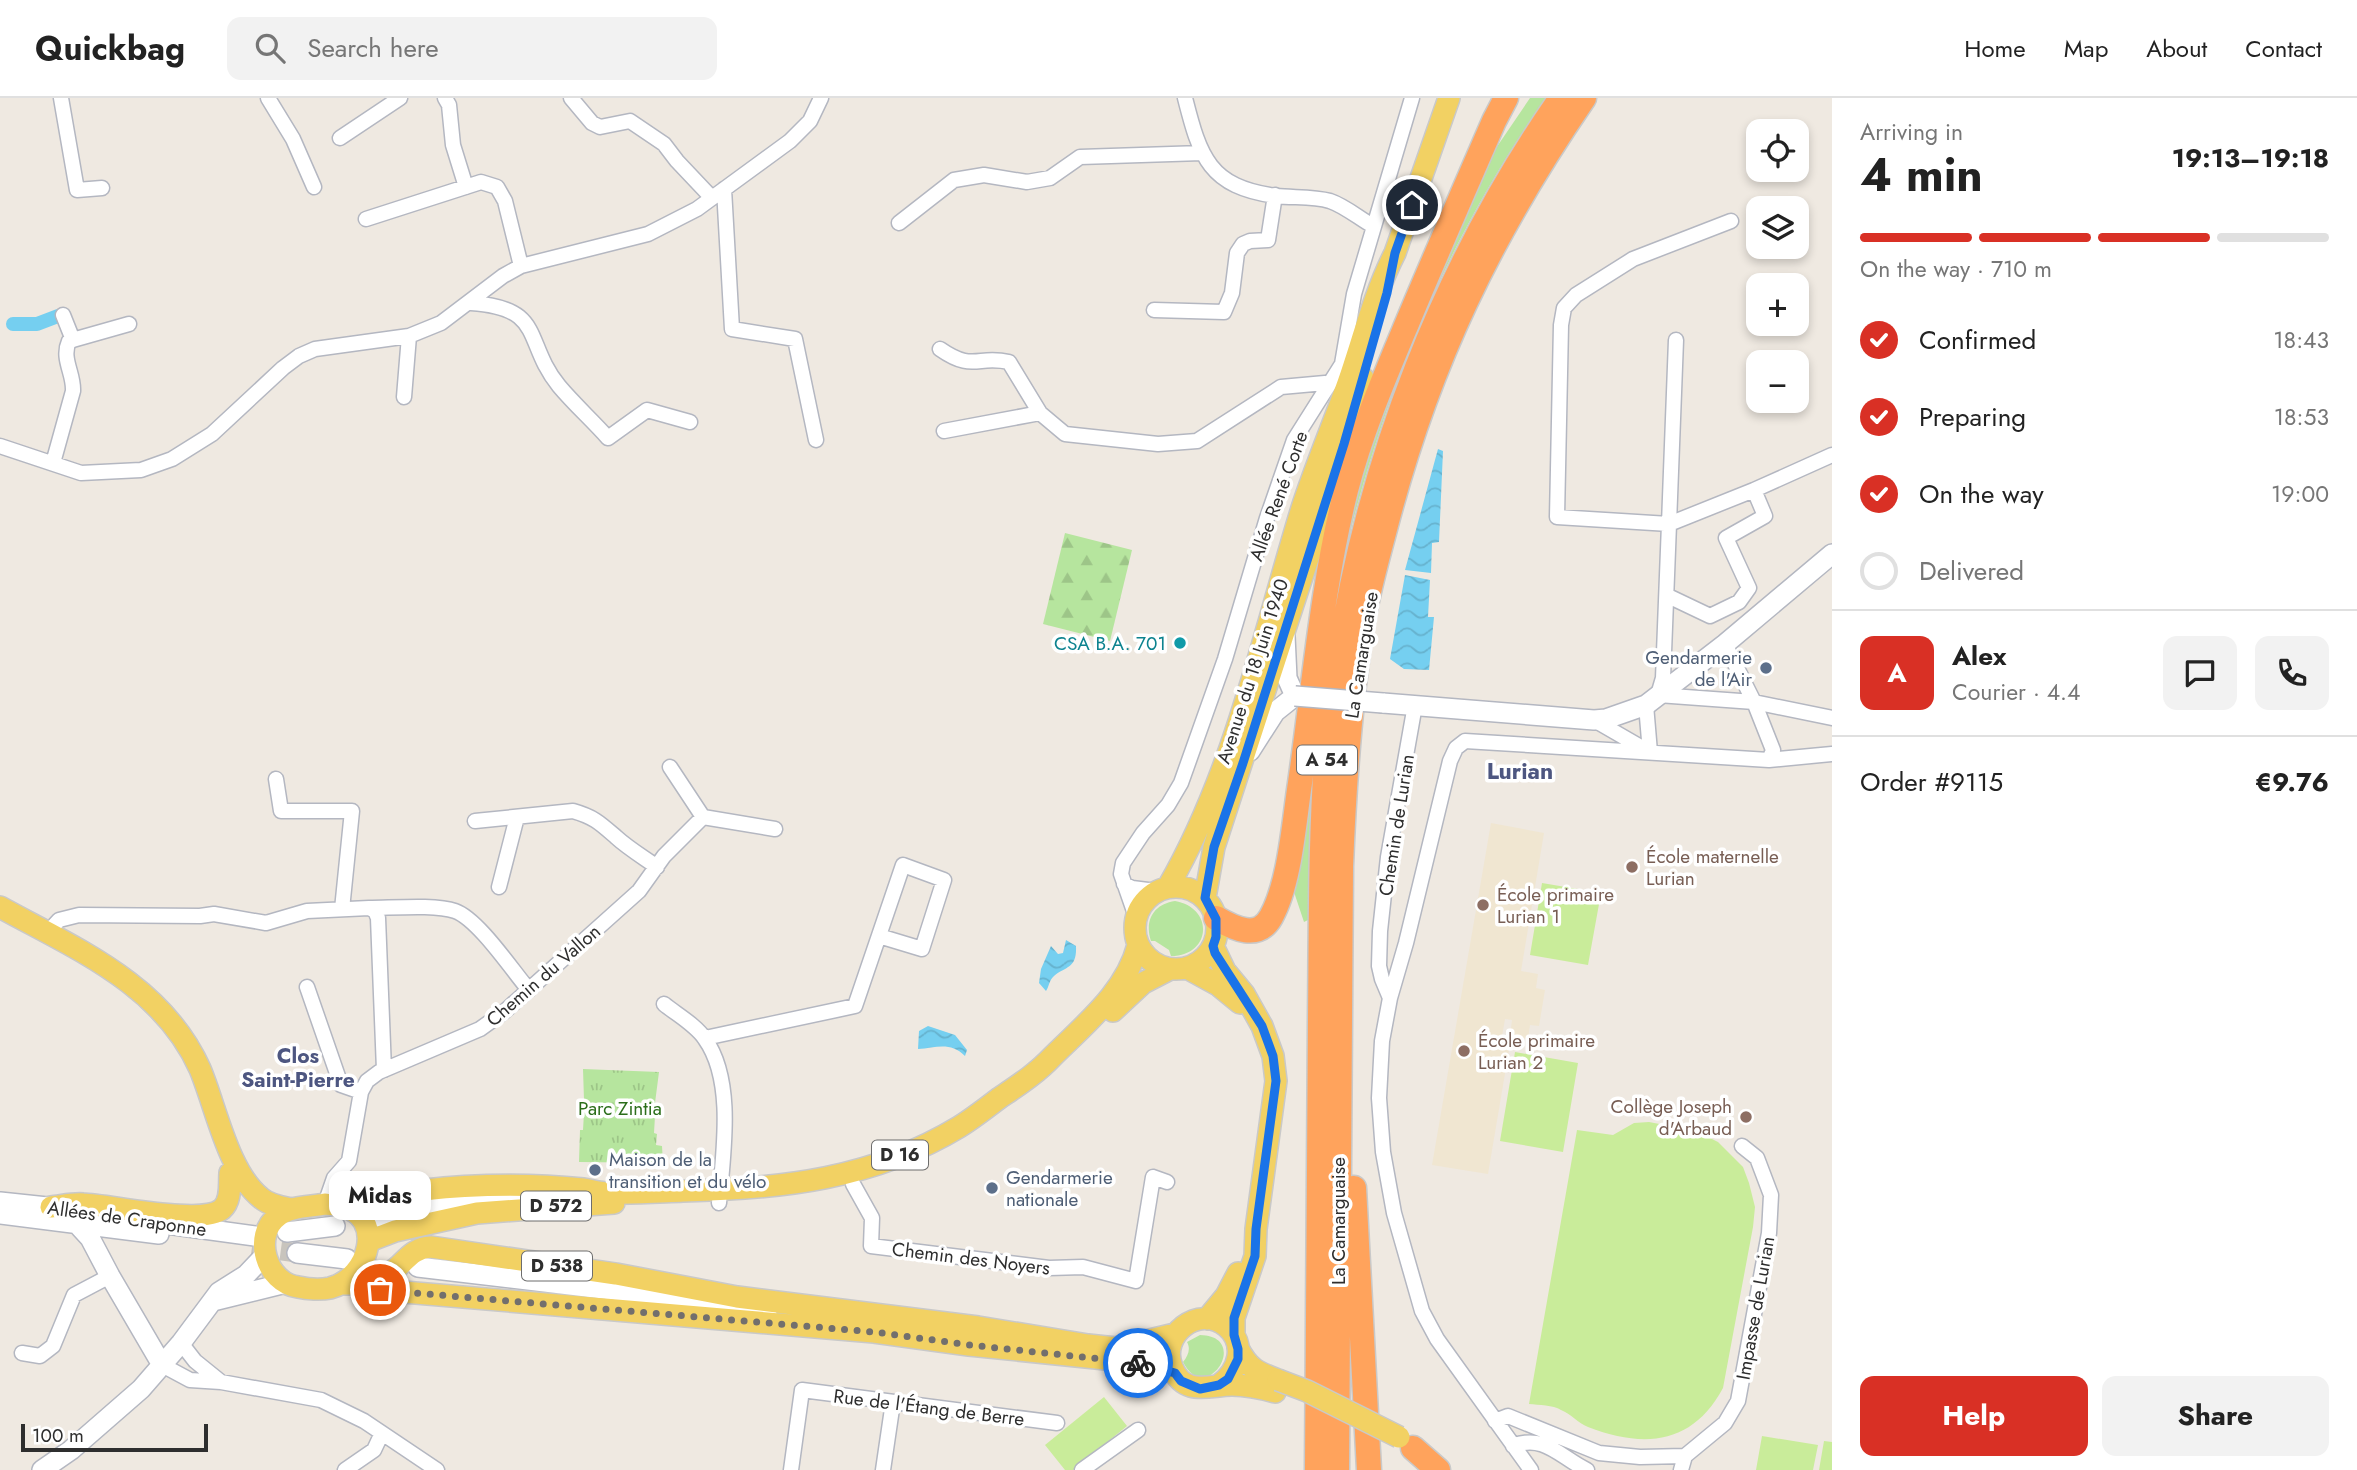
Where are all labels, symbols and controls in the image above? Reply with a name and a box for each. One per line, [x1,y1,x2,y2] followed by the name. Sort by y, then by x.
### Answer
[227,17,717,80] search box
[35,25,185,72] text: Quickbag
[251,29,289,67] icon: search
[307,29,439,67] text: Search here
[1964,31,2026,66] text: Home
[2064,31,2108,66] text: Map
[2146,31,2207,66] text: About
[2245,31,2322,66] text: Contact
[1860,115,1963,149] text: Arriving in
[1746,119,1809,413] map controls
[1746,119,1809,182] button: locate
[2172,139,2329,177] text: 19:13–19:18
[1860,142,1983,208] text: 4 min
[1382,175,1442,235] pin
[1393,186,1431,224] icon: home
[1746,196,1809,259] button: layers
[1860,252,2052,286] text: On the way · 710 m
[1746,273,1809,336] button: +
[1860,321,1898,359] icon: check
[1919,321,2036,359] text: Confirmed
[2273,323,2329,357] text: 18:43
[1746,350,1809,413] button: −
[1860,398,1898,436] icon: check
[1919,398,2026,436] text: Preparing
[2274,400,2329,434] text: 18:53
[1242,427,1315,565] street label: Allée René Corte
[1860,475,1898,513] icon: check
[1919,475,2044,513] text: On the way
[2271,477,2329,511] text: 19:00
[1919,552,2024,590] text: Delivered
[1210,575,1295,767] street label: Avenue du 18 Juin 1940
[1338,590,1385,720] street label: La Camarguaise
[1054,630,1166,657] place label: CSA B.A. 701
[1172,635,1188,651] marker: CSA B.A. 701
[2163,636,2237,710] button: chat
[2255,636,2329,710] button: phone
[1952,637,2006,675] text: Alex
[1645,644,1752,693] place label: Gendarmerie de l'Air
[1887,654,1907,692] text: A
[1758,660,1774,676] marker: Gendarmerie de l'Air
[1952,675,2080,709] text: Courier · 4.4
[1297,746,1357,774] road number: A 54
[1372,752,1421,898] street label: Chemin de Lurian
[1487,754,1553,788] district label: Lurian
[1860,763,2003,801] text: Order #9115
[2255,763,2329,801] text: €9.76
[1646,843,1779,892] place label: École maternelle Lurian
[1624,859,1640,875] marker: École maternelle Lurian
[1497,881,1614,930] place label: École primaire Lurian 1
[1475,897,1491,913] marker: École primaire Lurian 1
[480,918,606,1033] street label: Chemin du Vallon
[1478,1027,1595,1076] place label: École primaire Lurian 2
[241,1041,355,1095] district label: Clos Saint-Pierre
[1456,1043,1472,1059] marker: École primaire Lurian 2
[1611,1093,1732,1142] place label: Collège Joseph d'Arbaud
[578,1095,662,1122] park label: Parc Zintia
[1738,1109,1754,1125] marker: Collège Joseph d'Arbaud
[872,1140,928,1170] road number: D 16
[609,1146,767,1195] place label: Maison de la transition et du vélo
[1325,1157,1352,1285] street label: La Camarguaise
[587,1162,603,1178] marker: Maison de la transition et du vélo
[1006,1164,1113,1213] place label: Gendarmerie nationale
[329,1171,431,1220] callout: Midas
[348,1178,412,1212] text: Midas
[984,1180,1000,1196] marker: Gendarmerie nationale
[521,1191,591,1220] road number: D 572
[46,1194,208,1243] street label: Allées de Craponne
[1730,1234,1781,1382] street label: Impasse de Lurian
[890,1235,1052,1282] street label: Chemin des Noyers
[522,1252,592,1280] road number: D 538
[350,1260,410,1320] pin
[361,1271,399,1309] icon: bag
[1103,1328,1173,1398] courier
[1119,1344,1157,1382] icon: bike
[1860,1376,2088,1456] button: Help
[2102,1376,2329,1456] button: Share
[832,1382,1026,1433] street label: Rue de l'Étang de Berre
[21,1421,208,1453] scale bar
[32,1422,84,1449] text: 100 m

